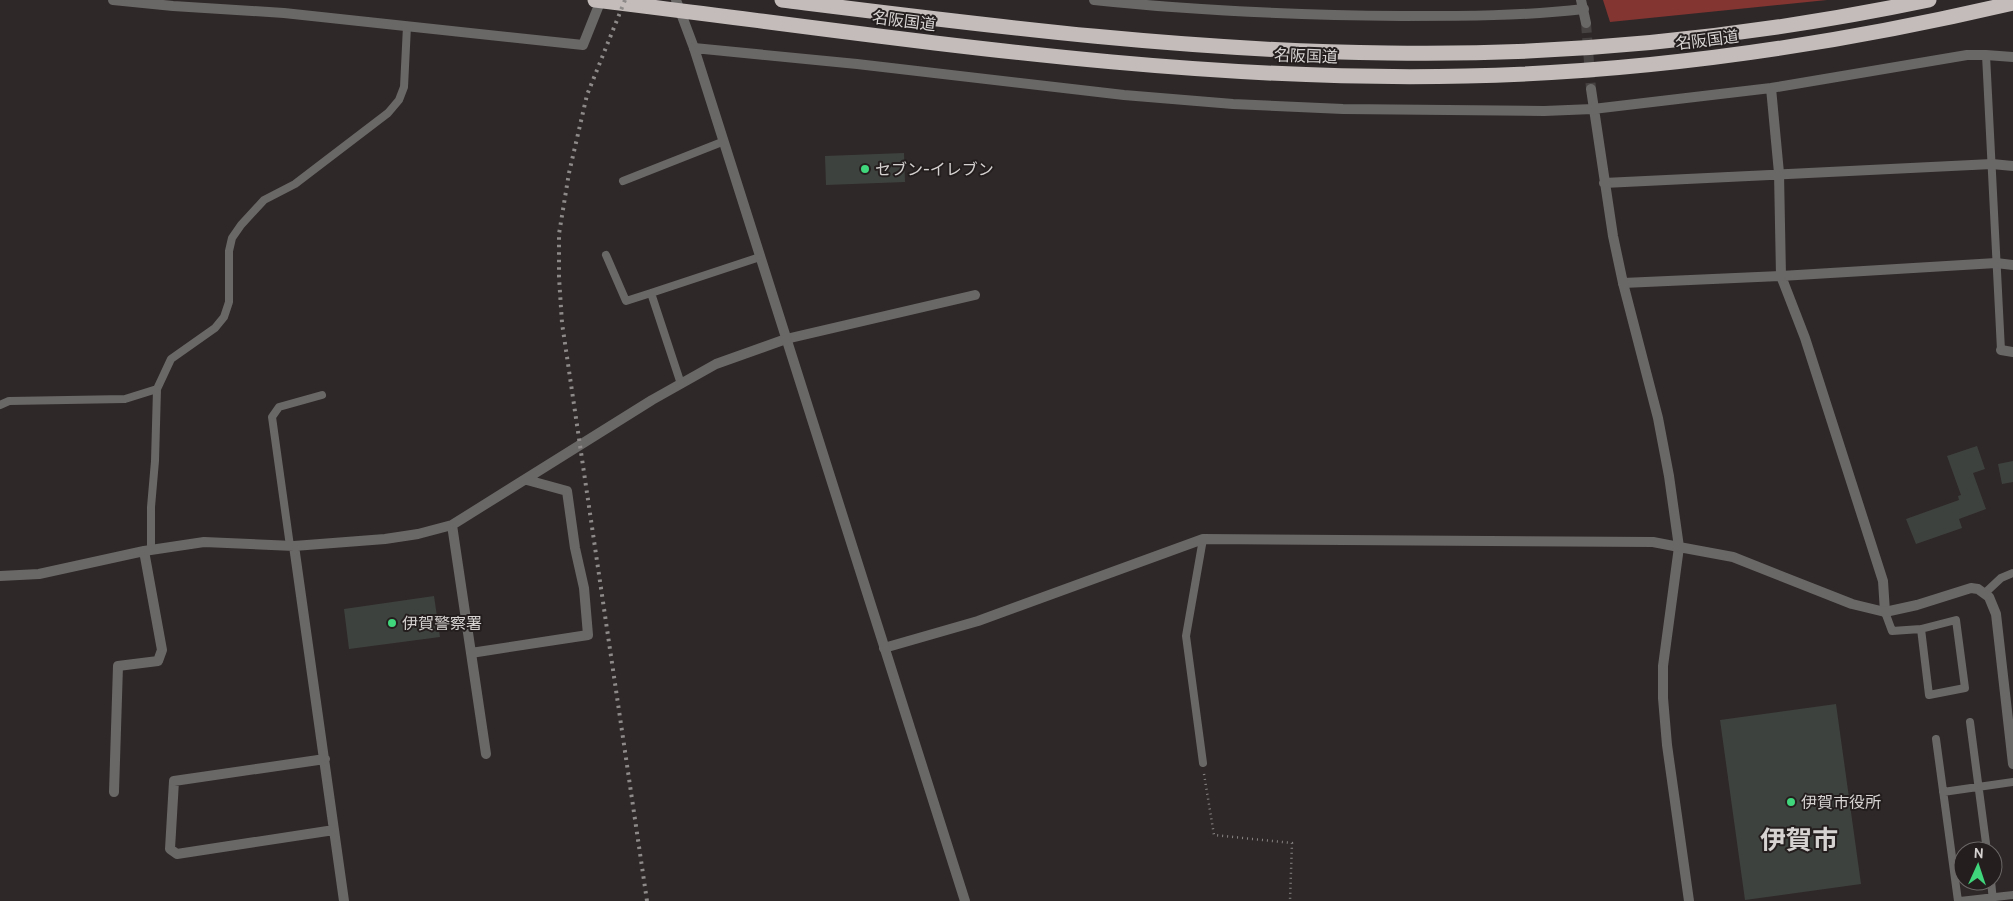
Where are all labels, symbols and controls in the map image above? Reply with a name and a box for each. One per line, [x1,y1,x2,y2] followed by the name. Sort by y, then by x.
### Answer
[871,8,937,34] street label: 名阪国道
[1674,27,1740,53] street label: 名阪国道
[1274,45,1338,67] street label: 名阪国道
[875,160,994,179] place label: セブン-イレブン
[859,163,871,175] marker: セブン-イレブン
[402,614,482,633] place label: 伊賀警察署
[386,617,398,629] marker: 伊賀警察署
[1801,793,1881,812] place label: 伊賀市役所
[1785,796,1797,808] marker: 伊賀市役所
[1760,824,1838,856] district label: 伊賀市
[1953,841,2003,891] north arrow
[1973,844,1984,862] text: N

